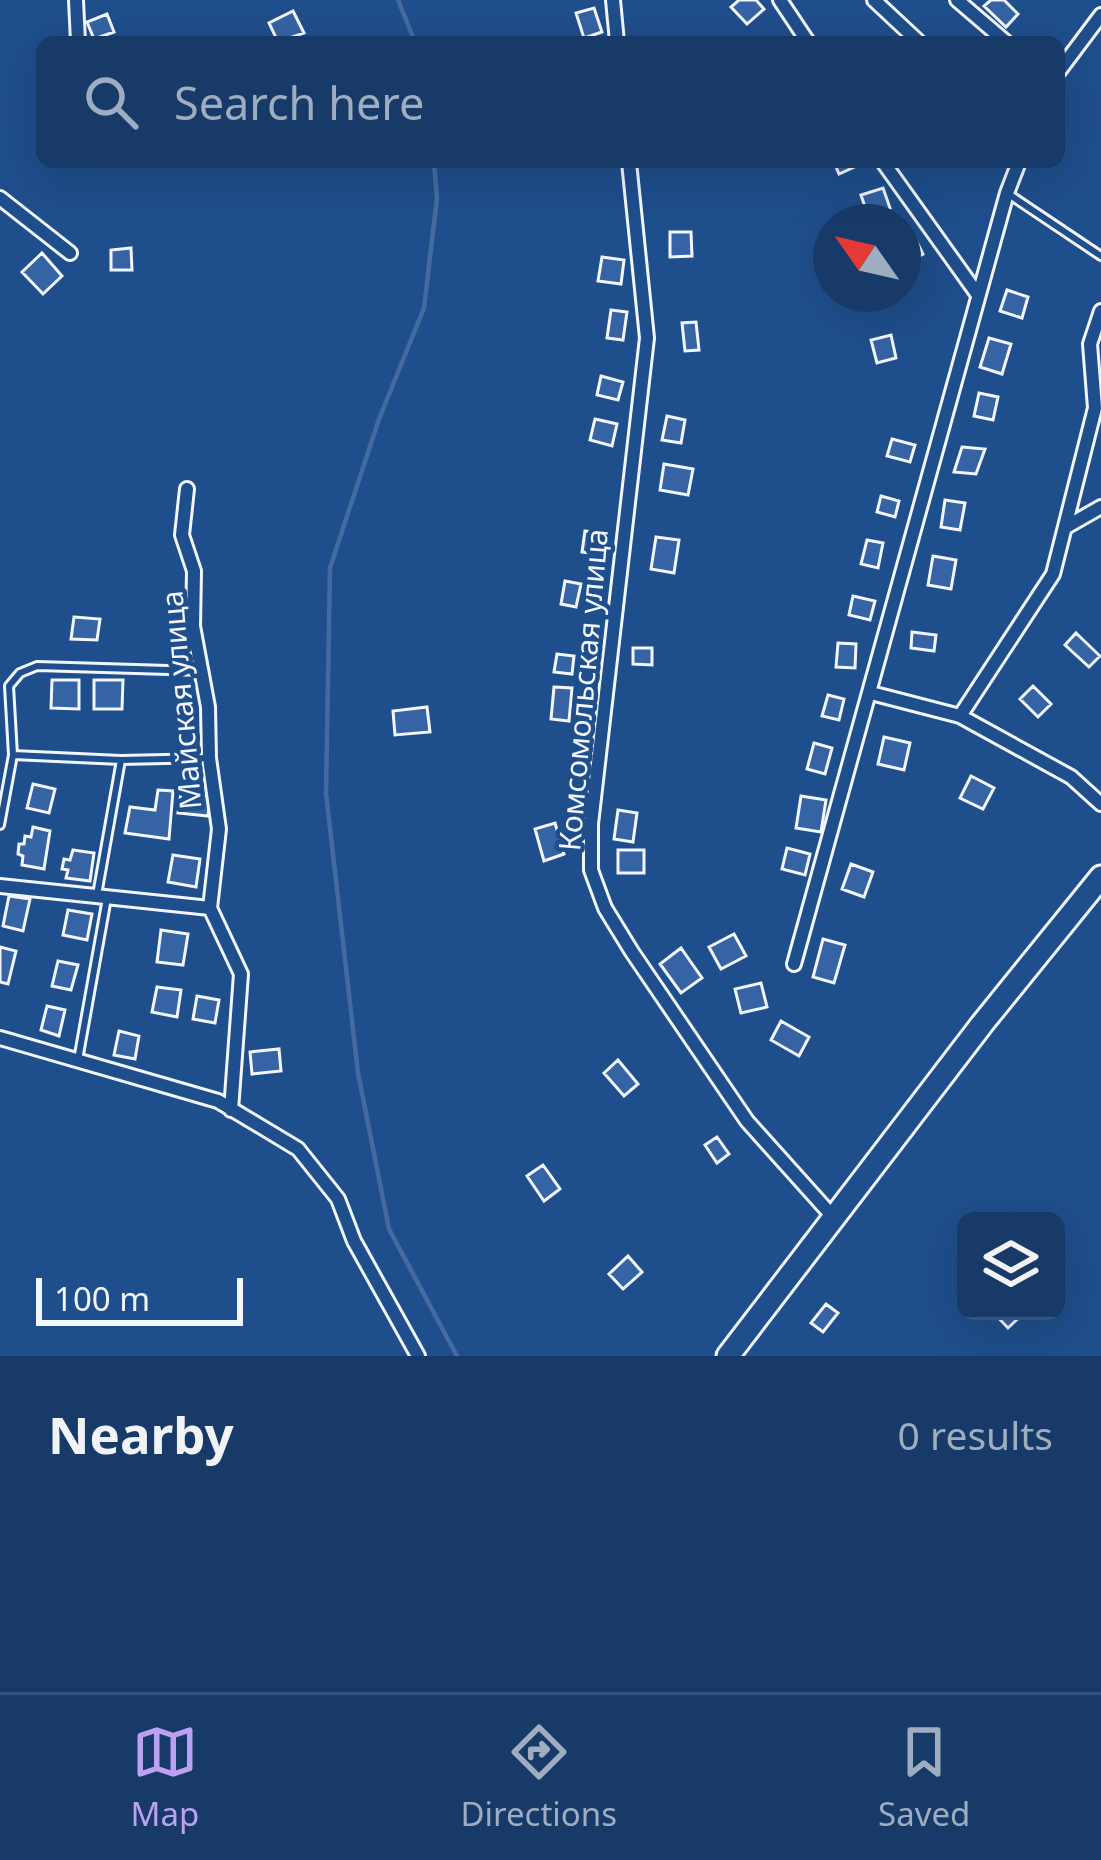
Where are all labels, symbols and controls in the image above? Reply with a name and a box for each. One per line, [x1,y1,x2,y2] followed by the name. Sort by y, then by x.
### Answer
[36,36,1065,168] search box
[78,69,144,135] icon: search
[174,72,424,133] text: Search here
[813,204,921,312] north arrow
[548,527,617,853] street label: Комсомольская улица
[151,589,210,811] street label: Майская улица
[957,1212,1065,1320] map controls
[957,1212,1065,1320] button: layers
[36,1272,243,1325] scale bar
[54,1276,150,1321] text: 100 m
[48,1399,234,1469] text: Nearby
[898,1408,1053,1461] text: 0 results
[131,1719,199,1836] tab: Map
[460,1719,617,1836] tab: Directions
[878,1719,970,1836] tab: Saved

